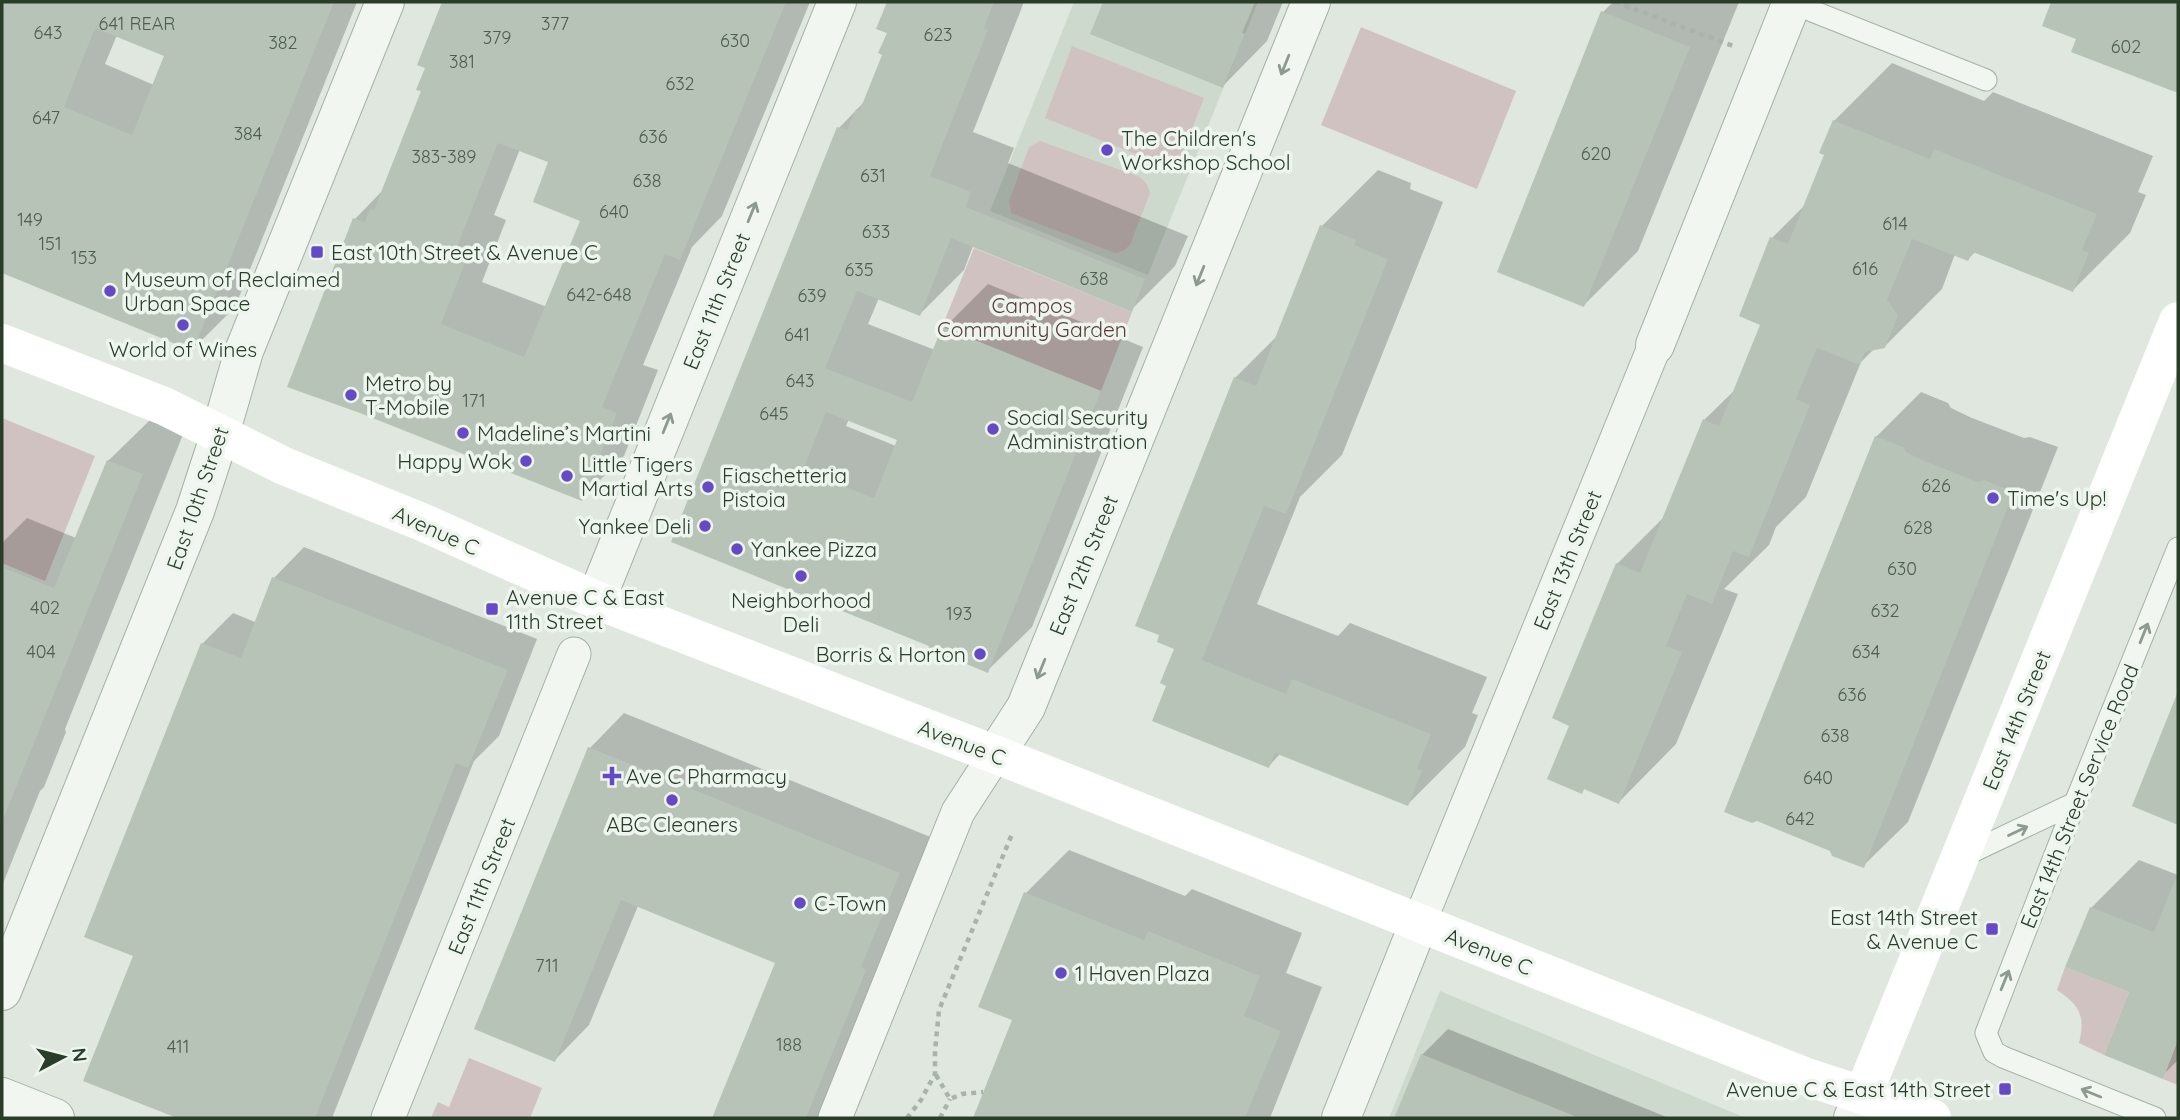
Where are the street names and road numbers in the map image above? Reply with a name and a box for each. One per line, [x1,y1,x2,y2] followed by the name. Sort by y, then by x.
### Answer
[677,229,755,373] street label: East 11th Street
[160,423,234,573] street label: East 10th Street
[1527,486,1607,634] street label: East 13th Street
[1043,491,1123,639] street label: East 12th Street
[389,500,483,561] street label: Avenue C
[1976,646,2056,794] street label: East 14th Street
[2014,660,2144,932] street label: East 14th Street Service Road
[915,714,1010,771] street label: Avenue C
[442,814,520,958] street label: East 11th Street
[1442,922,1536,980] street label: Avenue C

